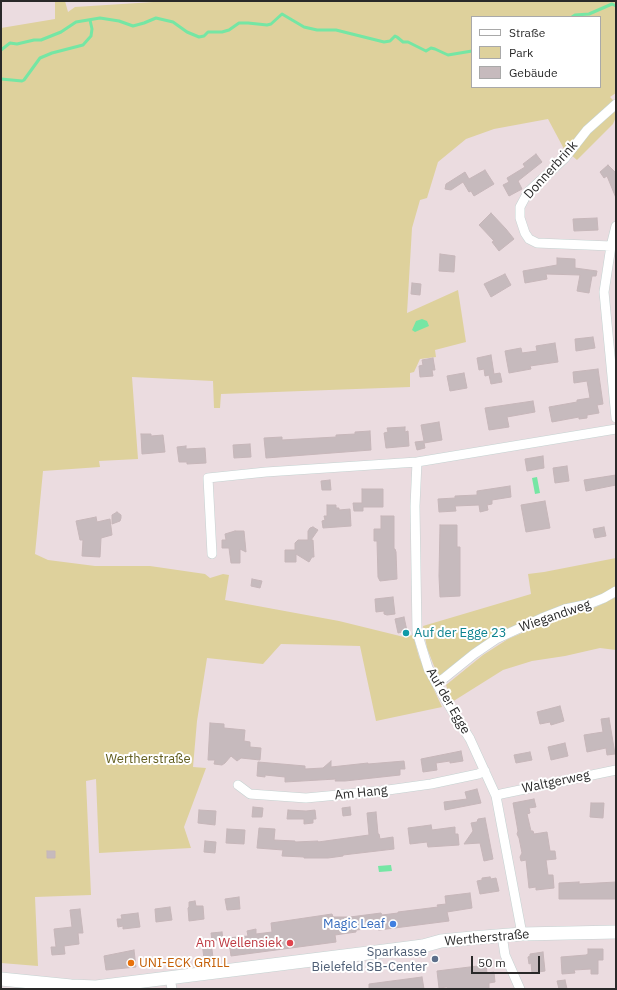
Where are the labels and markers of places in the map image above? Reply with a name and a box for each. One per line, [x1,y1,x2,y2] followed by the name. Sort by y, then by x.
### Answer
[414,625,507,641] place label: Auf der Egge 23
[401,628,411,638] marker: Auf der Egge 23
[323,916,385,932] place label: Magic Leaf
[388,919,398,929] marker: Magic Leaf
[196,935,282,951] place label: Am Wellensiek
[285,938,295,948] marker: Am Wellensiek
[312,944,427,975] place label: Sparkasse Bielefeld SB-Center
[430,954,440,964] marker: Sparkasse Bielefeld SB-Center
[139,955,230,971] place label: UNI-ECK GRILL
[126,958,136,968] marker: UNI-ECK GRILL

